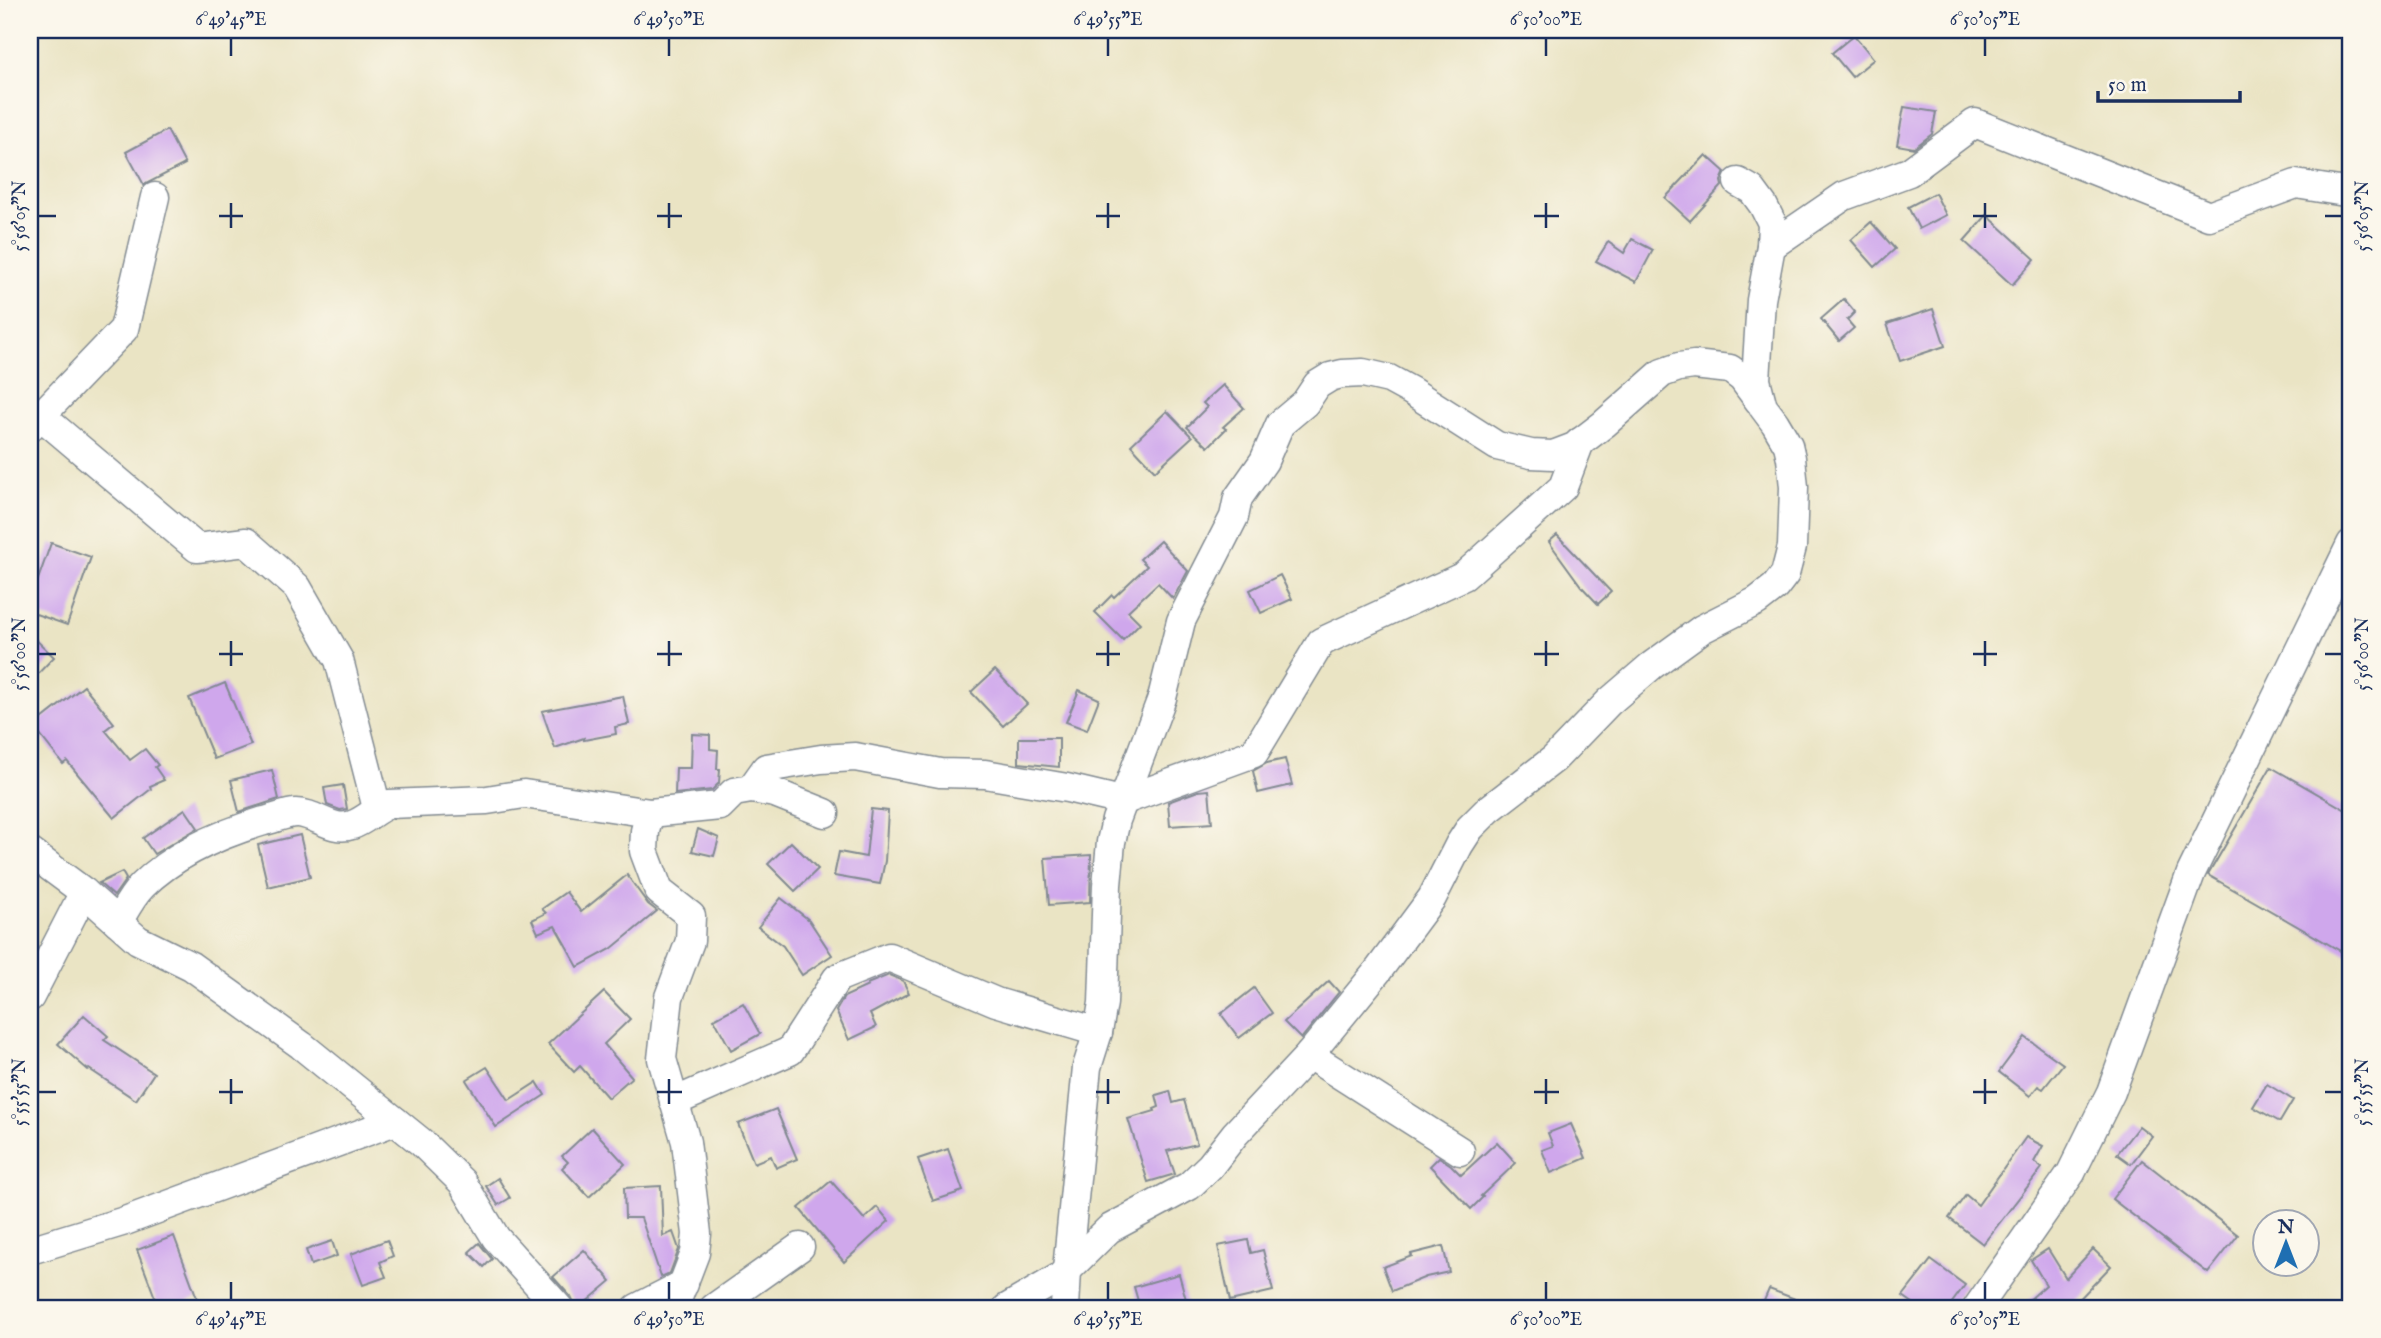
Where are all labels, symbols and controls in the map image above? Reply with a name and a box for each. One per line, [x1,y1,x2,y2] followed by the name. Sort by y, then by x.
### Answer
[195,9,267,32] text: 6°49'45"E
[633,9,705,32] text: 6°49'50"E
[1073,9,1143,32] text: 6°49'55"E
[1510,9,1582,32] text: 6°50'00"E
[1950,9,2020,32] text: 6°50'05"E
[2098,60,2239,104] scale bar
[2108,72,2147,99] text: 50 m
[9,180,32,252] text: 5°56'05"N
[2352,180,2375,252] text: 5°56'05"N
[9,617,32,691] text: 5°56'00"N
[2352,617,2375,691] text: 5°56'00"N
[9,1058,32,1126] text: 5°55'55"N
[2352,1058,2375,1126] text: 5°55'55"N
[2252,1208,2322,1278] north arrow
[2277,1216,2295,1240] text: N
[195,1309,267,1332] text: 6°49'45"E
[633,1309,705,1332] text: 6°49'50"E
[1073,1309,1143,1332] text: 6°49'55"E
[1510,1309,1582,1332] text: 6°50'00"E
[1950,1309,2020,1332] text: 6°50'05"E

